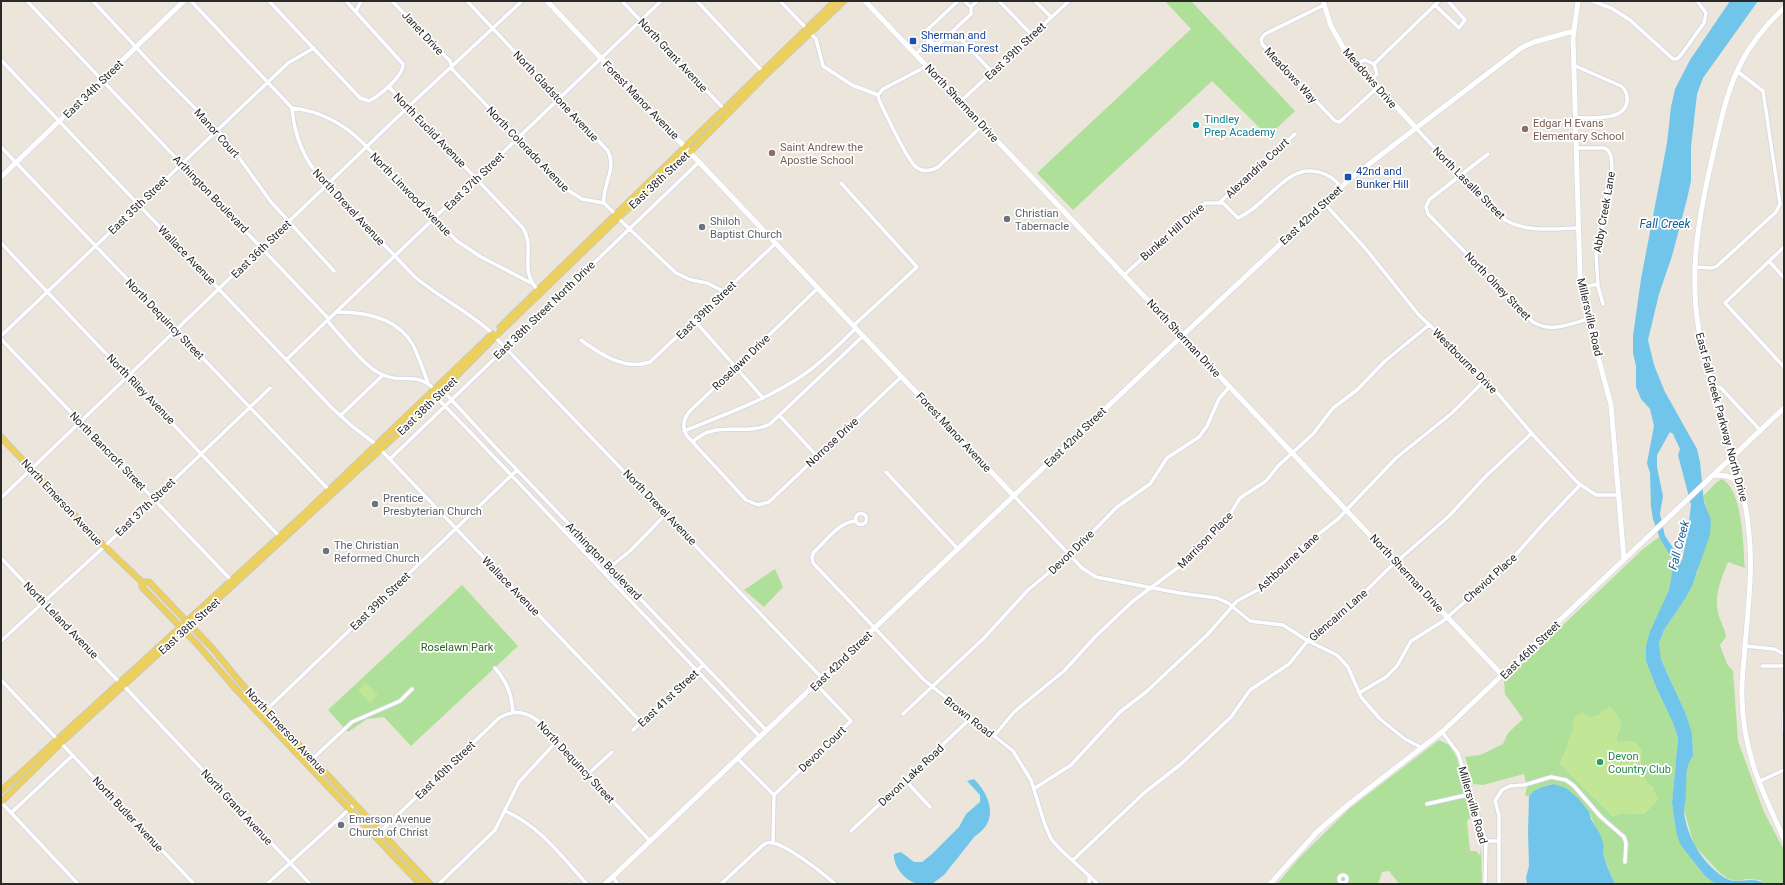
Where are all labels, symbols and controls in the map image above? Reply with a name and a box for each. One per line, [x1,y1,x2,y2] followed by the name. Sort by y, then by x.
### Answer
[399,9,446,58] street label: Janet Drive
[635,16,710,95] street label: North Grant Avenue
[982,20,1049,83] street label: East 39th Street
[921,29,999,55] place label: Sherman and Sherman Forest
[908,36,918,46] marker: Sherman and Sherman Forest
[1262,45,1320,106] street label: Meadows Way
[1340,46,1399,111] street label: Meadows Drive
[510,48,601,144] street label: North Gladstone Avenue
[61,57,126,121] street label: East 34th Street
[600,58,682,142] street label: Forest Manor Avenue
[922,62,1001,145] street label: North Sherman Drive
[391,90,469,170] street label: North Euclid Avenue
[484,104,572,195] street label: North Colorado Avenue
[191,106,242,161] street label: Manor Court
[1204,113,1276,139] place label: Tindley Prep Academy
[1533,117,1624,143] place label: Edgar H Evans Elementary School
[1191,120,1201,130] marker: Tindley Prep Academy
[1520,124,1530,134] marker: Edgar H Evans Elementary School
[1223,136,1292,201] street label: Alexandria Court
[780,141,863,167] place label: Saint Andrew the Apostle School
[1430,144,1508,223] street label: North Lasalle Street
[767,148,777,158] marker: Saint Andrew the Apostle School
[442,149,507,213] street label: East 37th Street
[626,149,693,212] street label: East 38th Street
[367,150,454,239] street label: North Linwood Avenue
[170,153,251,236] street label: Arthington Boulevard
[1356,165,1409,191] place label: 42nd and Bunker Hill
[310,166,388,248] street label: North Drexel Avenue
[1591,170,1618,254] street label: Abby Creek Lane
[1343,172,1353,182] marker: 42nd and Bunker Hill
[106,173,171,237] street label: East 35th Street
[1277,183,1346,248] street label: East 42nd Street
[1138,201,1207,264] street label: Bunker Hill Drive
[1015,207,1069,233] place label: Christian Tabernacle
[1002,214,1012,224] marker: Christian Tabernacle
[710,215,782,241] place label: Shiloh Baptist Church
[229,217,294,281] street label: East 36th Street
[1640,217,1692,231] water label: Fall Creek
[697,222,707,232] marker: Shiloh Baptist Church
[155,223,218,288] street label: Wallace Avenue
[1462,250,1534,323] street label: North Olney Street
[491,258,598,362] street label: East 38th Street North Drive
[123,276,207,363] street label: North Dequincy Street
[1574,277,1605,358] street label: Millersville Road
[674,278,739,342] street label: East 39th Street
[1144,297,1223,380] street label: North Sherman Drive
[1430,326,1500,397] street label: Westbourne Drive
[1693,331,1750,503] street label: East Fall Creek Parkway North Drive
[710,332,773,393] street label: Roselawn Drive
[104,352,177,427] street label: North Riley Avenue
[395,374,460,438] street label: East 38th Street
[913,390,994,475] street label: Forest Manor Avenue
[1042,404,1109,470] street label: East 42nd Street
[67,409,149,494] street label: North Bancroft Street
[804,415,861,470] street label: Norrose Drive
[18,457,105,548] street label: North Emerson Avenue
[620,467,699,548] street label: North Drexel Avenue
[113,475,178,539] street label: East 37th Street
[383,492,482,518] place label: Prentice Presbyterian Church
[370,499,380,509] marker: Prentice Presbyterian Church
[1175,509,1236,571] street label: Marrison Place
[1666,518,1693,571] water label: Fall Creek
[563,520,644,603] street label: Arthington Boulevard
[1046,527,1097,577] street label: Devon Drive
[1255,530,1322,594] street label: Ashbourne Lane
[1367,532,1446,615] street label: North Sherman Drive
[334,539,420,565] place label: The Christian Reformed Church
[321,546,331,556] marker: The Christian Reformed Church
[1461,551,1520,606] street label: Cheviot Place
[479,554,542,619] street label: Wallace Avenue
[348,569,413,633] street label: East 39th Street
[21,579,101,662] street label: North Leland Avenue
[1307,586,1370,644] street label: Glencairn Lane
[156,595,223,657] street label: East 38th Street
[1498,618,1563,682] street label: East 46th Street
[808,628,875,694] street label: East 42nd Street
[421,641,494,654] park label: Roselawn Park
[636,667,701,730] street label: East 41st Street
[242,686,329,777] street label: North Emerson Avenue
[941,694,996,741] street label: Brown Road
[534,719,617,806] street label: North Dequincy Street
[796,723,849,775] street label: Devon Court
[413,738,478,802] street label: East 40th Street
[876,742,947,809] street label: Devon Lake Road
[1608,750,1671,776] place label: Devon Country Club
[1595,757,1605,767] marker: Devon Country Club
[1455,765,1490,845] street label: Millersville Road
[198,767,275,848] street label: North Grand Avenue
[89,774,166,855] street label: North Butler Avenue
[349,813,431,839] place label: Emerson Avenue Church of Christ
[336,820,346,830] marker: Emerson Avenue Church of Christ

